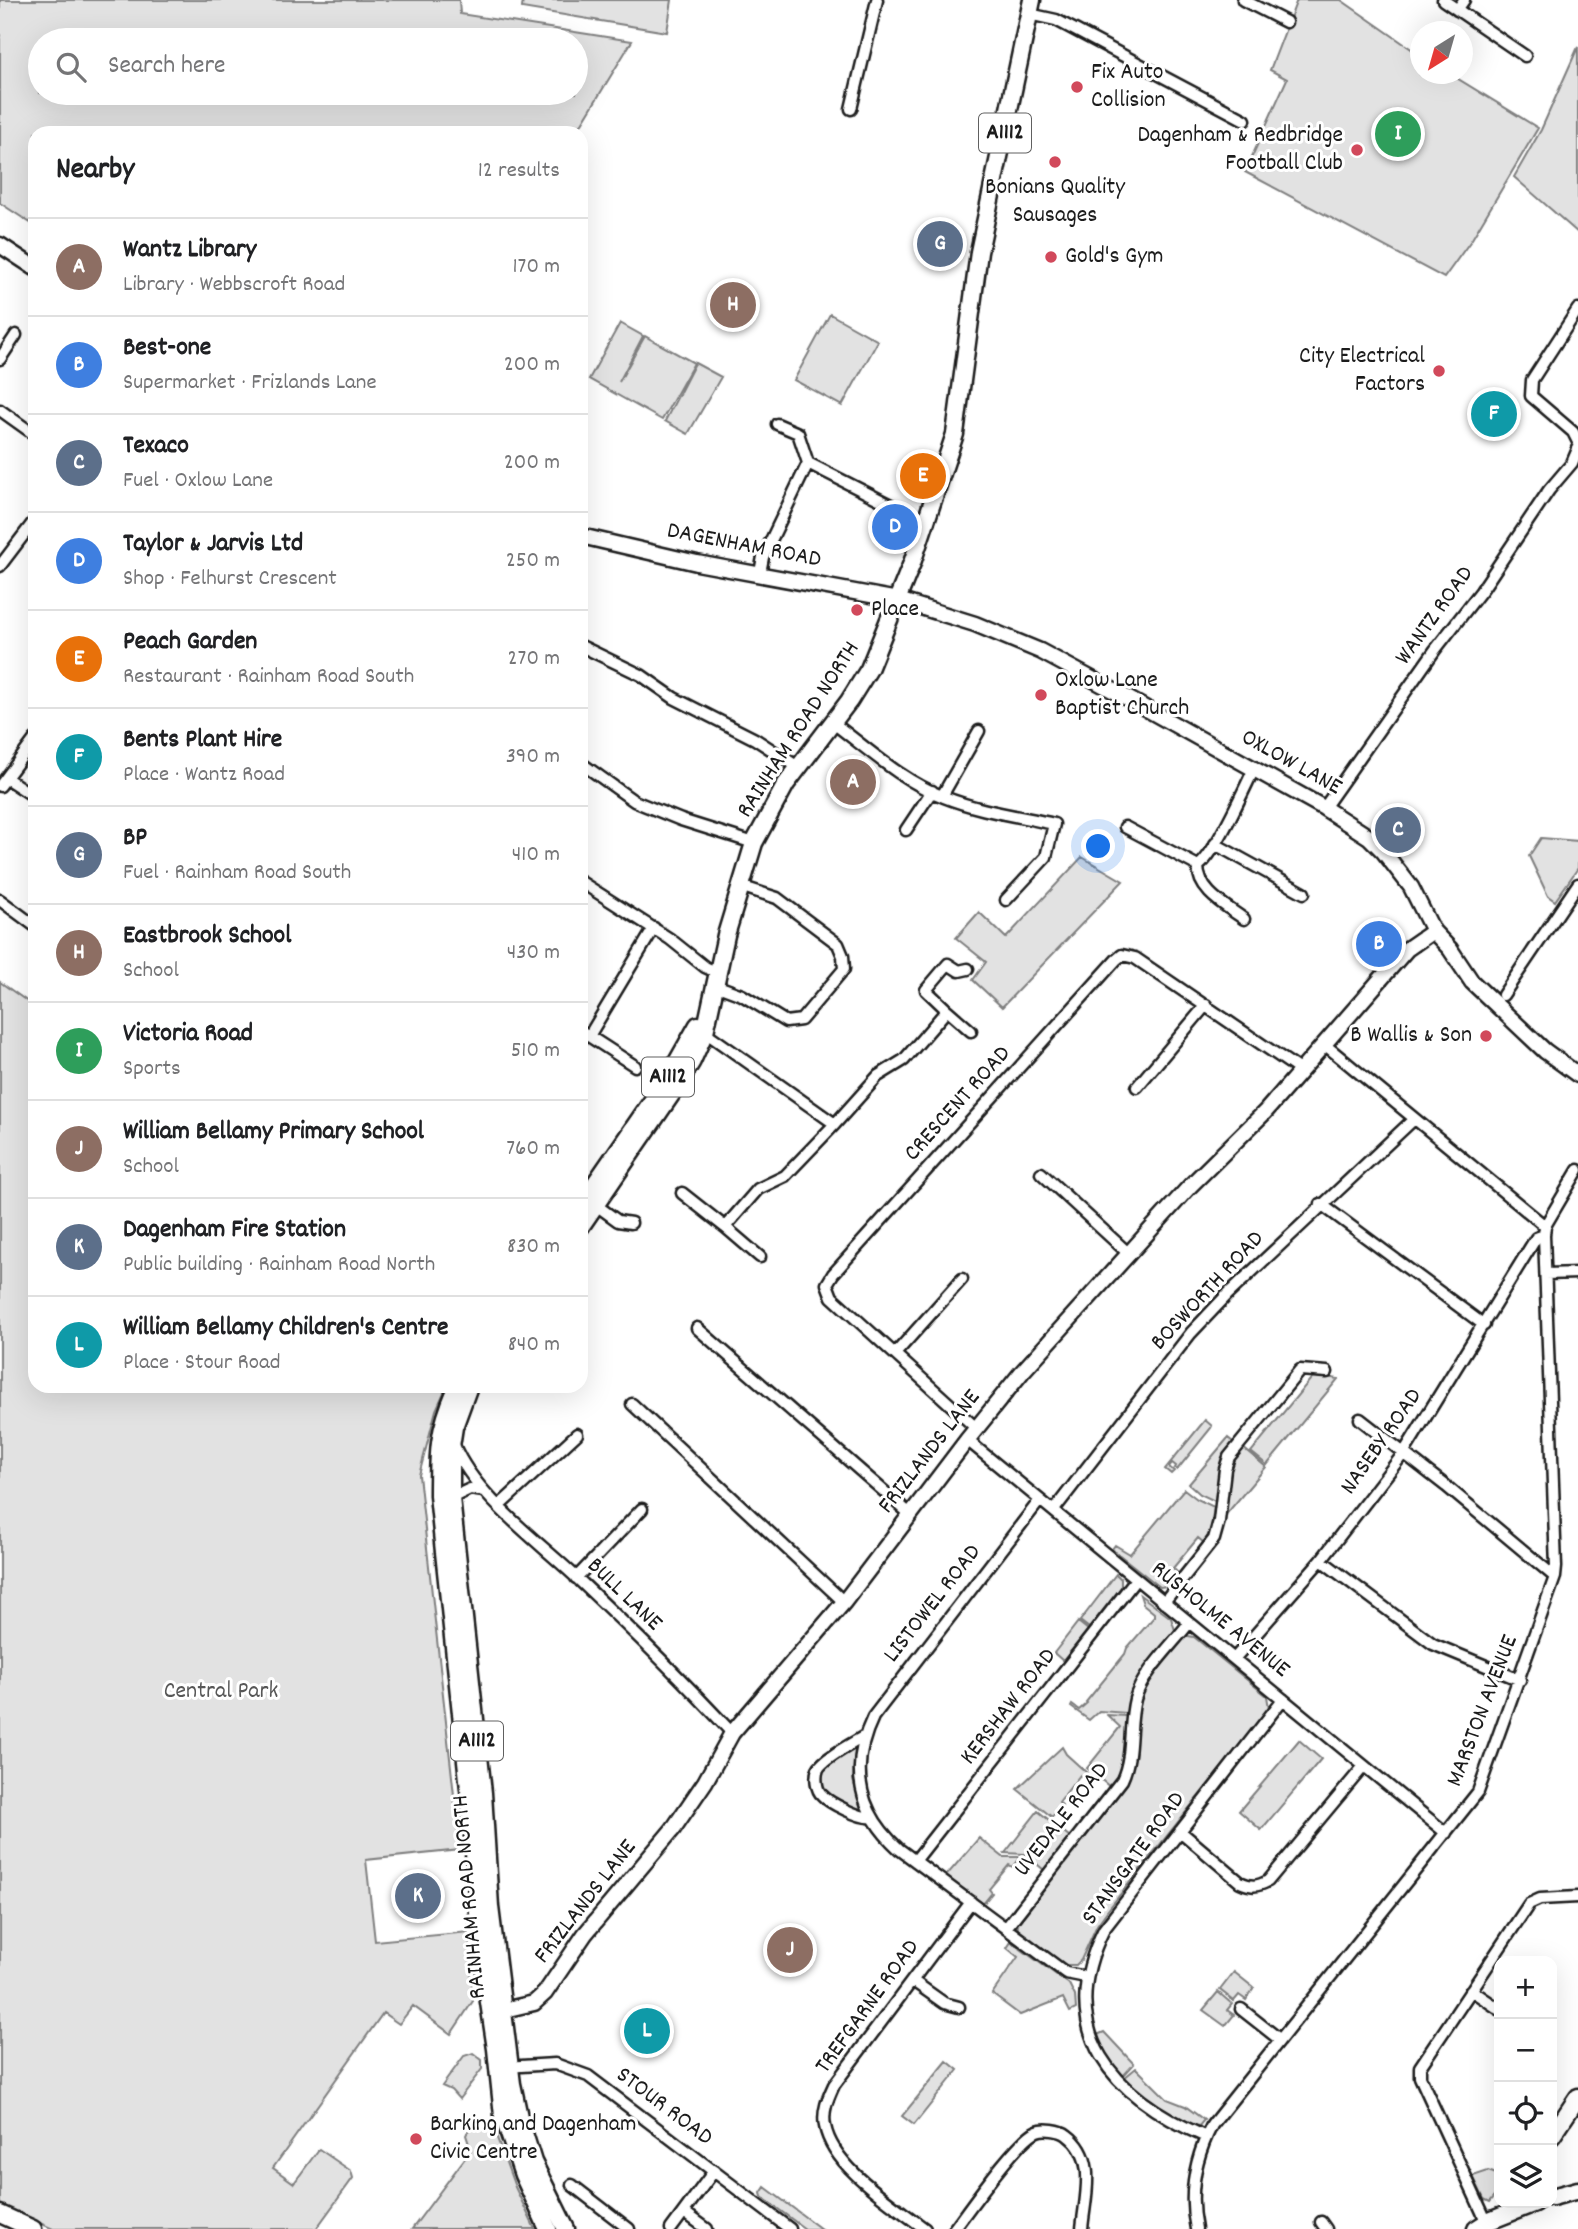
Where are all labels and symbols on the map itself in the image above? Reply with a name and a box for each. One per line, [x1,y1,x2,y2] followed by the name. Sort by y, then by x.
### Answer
[1410,21,1473,84] north arrow
[1091,56,1166,118] place label: Fix Auto Collision
[1069,79,1085,95] marker: Fix Auto Collision
[1375,108,1421,160] pin: I
[979,114,1031,152] road number: A1112
[1137,119,1343,181] place label: Dagenham & Redbridge Football Club
[1349,142,1365,158] marker: Dagenham & Redbridge Football Club
[1047,154,1063,170] marker: Bonians Quality Sausages
[985,171,1126,233] place label: Bonians Quality Sausages
[917,218,963,270] pin: G
[1065,240,1163,274] place label: Gold's Gym
[1043,249,1059,265] marker: Gold's Gym
[710,279,756,331] pin: H
[1299,340,1425,402] place label: City Electrical Factors
[1431,363,1447,379] marker: City Electrical Factors
[1471,388,1517,440] pin: F
[900,450,946,502] pin: E
[872,501,918,553] pin: D
[664,514,824,578] street label: DAGENHAM ROAD
[1387,559,1483,673] street label: WANTZ ROAD
[871,593,919,627] place label: Place
[849,602,865,618] marker: Place
[731,636,867,824] street label: RAINHAM ROAD NORTH
[1055,664,1189,726] place label: Oxlow Lane Baptist Church
[1033,687,1049,703] marker: Oxlow Lane Baptist Church
[1234,721,1348,805] street label: OXLOW LANE
[830,756,876,808] pin: A
[1375,804,1421,856] pin: C
[1081,829,1115,863] your location
[1356,918,1402,970] pin: B
[1350,1019,1472,1053] place label: B Wallis & Son
[1478,1028,1494,1044] marker: B Wallis & Son
[897,1038,1019,1170] street label: CRESCENT ROAD
[642,1058,694,1096] road number: A1112
[1143,1223,1273,1359] street label: BOSWORTH ROAD
[1333,1382,1431,1502] street label: NASEBY ROAD
[871,1383,989,1521] street label: FRIZLANDS LANE
[876,1538,990,1670] street label: LISTOWEL ROAD
[578,1550,670,1640] street label: BULL LANE
[1143,1553,1297,1687] street label: RUSHOLME AVENUE
[1438,1630,1528,1792] street label: MARSTON AVENUE
[953,1641,1065,1773] street label: KERSHAW ROAD
[164,1675,278,1709] park label: Central Park
[451,1722,503,1760] road number: A1112
[1007,1756,1117,1884] street label: UVEDALE ROAD
[1074,1785,1194,1933] street label: STANSGATE ROAD
[444,1794,496,2000] street label: RAINHAM ROAD NORTH
[527,1833,645,1971] street label: FRIZLANDS LANE
[395,1870,441,1922] pin: K
[767,1924,813,1976] pin: J
[808,1933,928,2081] street label: TREFGARNE ROAD
[624,2005,670,2057] pin: L
[608,2059,720,2155] street label: STOUR ROAD
[430,2108,637,2170] place label: Barking and Dagenham Civic Centre
[408,2131,424,2147] marker: Barking and Dagenham Civic Centre

